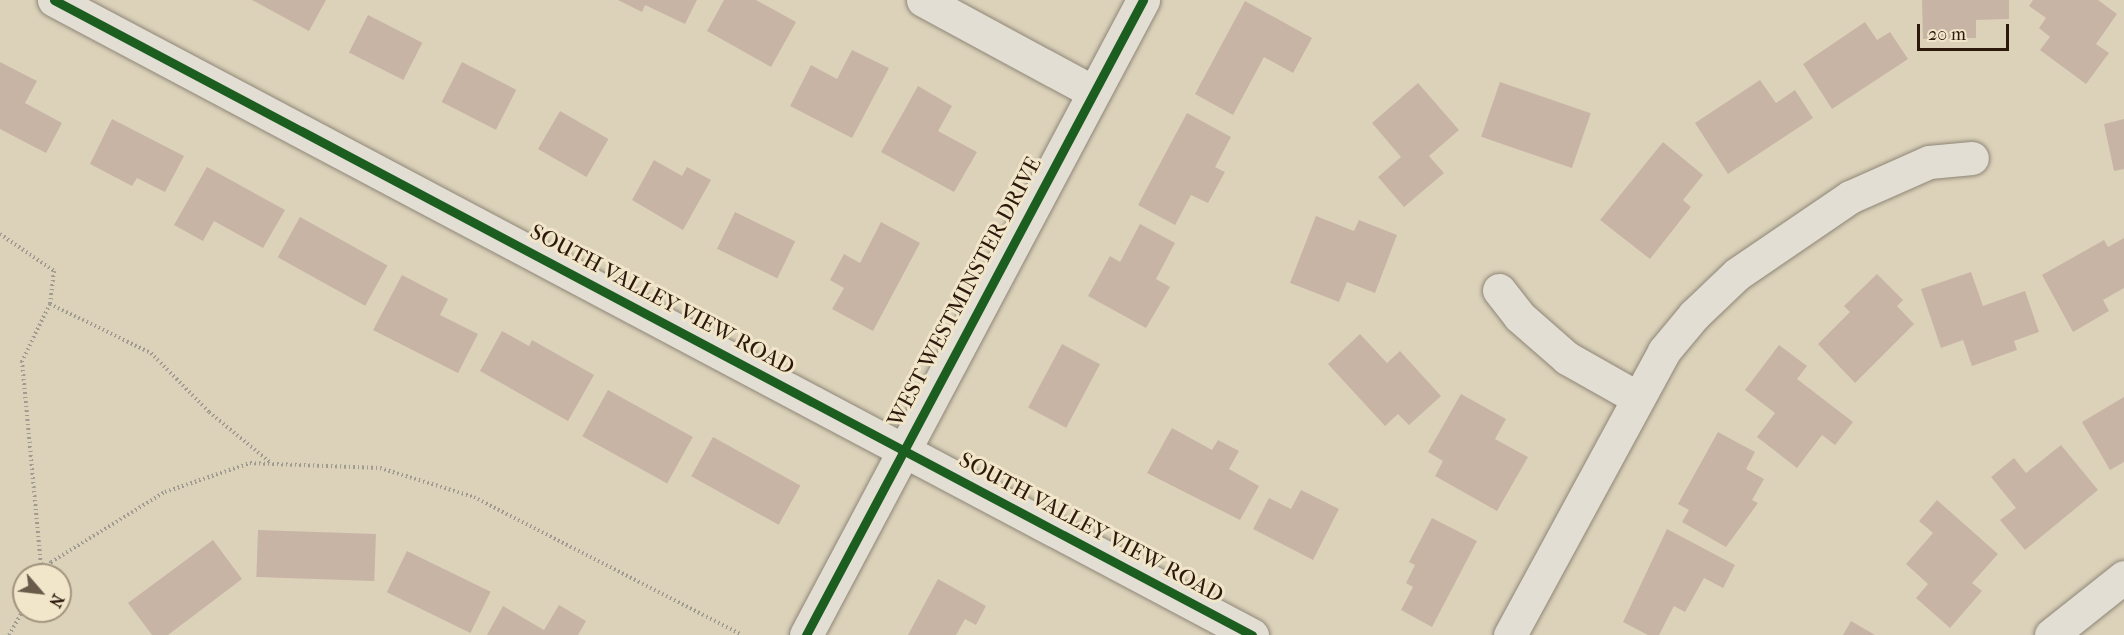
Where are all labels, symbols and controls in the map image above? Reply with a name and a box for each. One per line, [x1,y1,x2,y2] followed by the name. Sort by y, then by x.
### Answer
[1920,12,2012,50] scale bar
[1928,24,1966,45] text: 20 m
[883,153,1047,431] street label: WEST WESTMINSTER DRIVE
[525,219,799,381] street label: SOUTH VALLEY VIEW ROAD
[954,447,1228,609] street label: SOUTH VALLEY VIEW ROAD
[12,563,72,623] north arrow
[45,591,68,611] text: N

